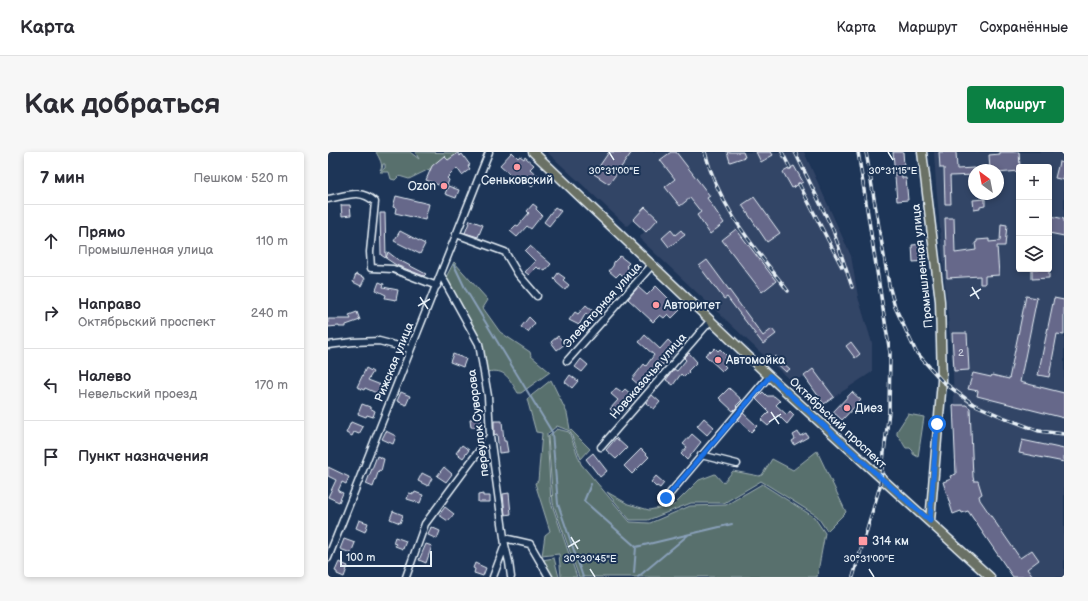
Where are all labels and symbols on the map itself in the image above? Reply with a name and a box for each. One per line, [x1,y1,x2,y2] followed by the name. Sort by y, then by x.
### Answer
[512,162,522,172] marker: Сеньковский
[968,164,1004,200] north arrow
[589,165,640,177] text: 30°31'00"E
[869,165,918,177] text: 30°31'15"E
[481,173,553,188] place label: Сеньковский
[408,179,436,194] place label: Ozon
[439,181,449,191] marker: Ozon
[909,203,936,329] street label: Промышленная улица
[560,259,645,351] street label: Элеваторная улица
[663,298,721,313] place label: Авторитет
[651,300,661,310] marker: Авторитет
[372,320,417,404] street label: Рижская улица
[607,330,690,422] street label: Новоказачья улица
[958,347,964,359] house number: 2
[725,353,785,368] place label: Автомойка
[713,355,723,365] marker: Автомойка
[464,368,493,477] street label: переулок Суворова
[786,375,890,472] street label: Октябрьский проспект
[855,401,883,416] place label: Диез
[842,403,852,413] marker: Диез
[928,415,946,433] route start
[657,489,675,507] route end
[872,534,909,549] place label: 314 км
[857,535,869,547] marker: 314 км
[340,549,432,568] scale bar
[563,553,617,565] text: 30°30'45"E
[844,553,895,565] text: 30°31'00"E

